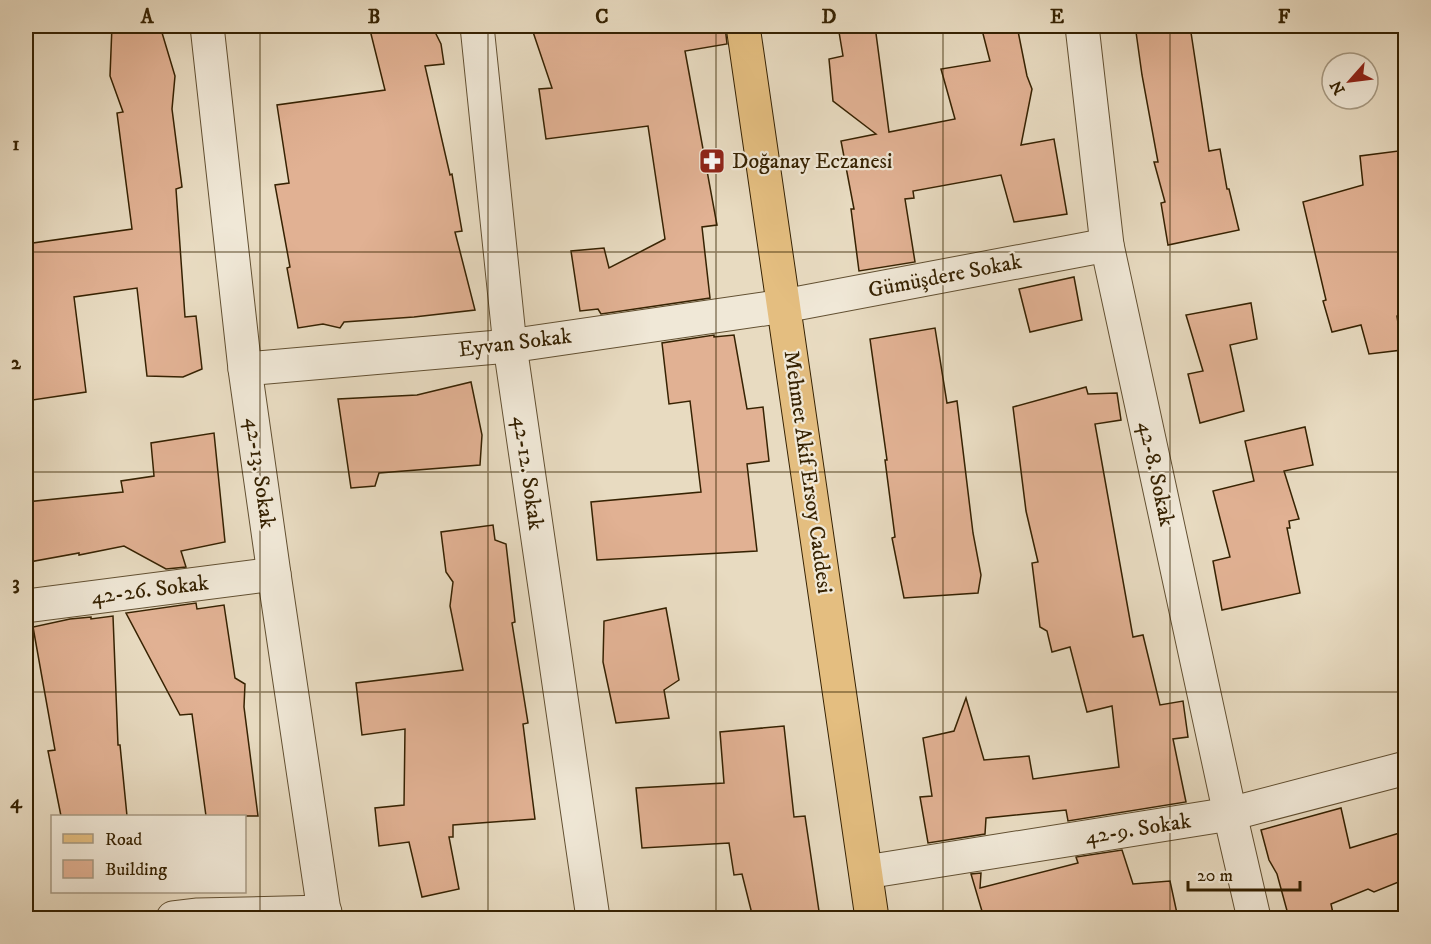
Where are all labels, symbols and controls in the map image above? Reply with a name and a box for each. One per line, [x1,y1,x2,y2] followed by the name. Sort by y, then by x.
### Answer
[140,5,155,30] text: A
[368,5,380,30] text: B
[595,5,609,30] text: C
[822,5,837,30] text: D
[1050,5,1064,30] text: E
[1278,5,1291,30] text: F
[1320,51,1380,111] north arrow
[1326,77,1350,98] text: N
[12,132,20,157] text: 1
[697,146,727,176] pharmacy icon: Doğanay Eczanesi
[732,148,893,175] place label: Doğanay Eczanesi
[866,248,1024,304] street label: Gümüşdere Sokak
[457,323,573,363] street label: Eyvan Sokak
[778,349,838,595] street label: Mehmet Akif Ersoy Caddesi
[11,351,22,376] text: 2
[507,414,549,532] street label: 42-12. Sokak
[239,416,281,530] street label: 42-13. Sokak
[1132,419,1180,529] street label: 42-8. Sokak
[90,569,210,611] street label: 42-26. Sokak
[12,571,20,596] text: 3
[10,790,23,815] text: 4
[1083,807,1193,851] street label: 42-9. Sokak
[51,815,246,893] legend
[105,829,142,851] text: Road
[1188,854,1300,892] scale bar
[105,859,167,881] text: Building
[1197,865,1233,887] text: 20 m

